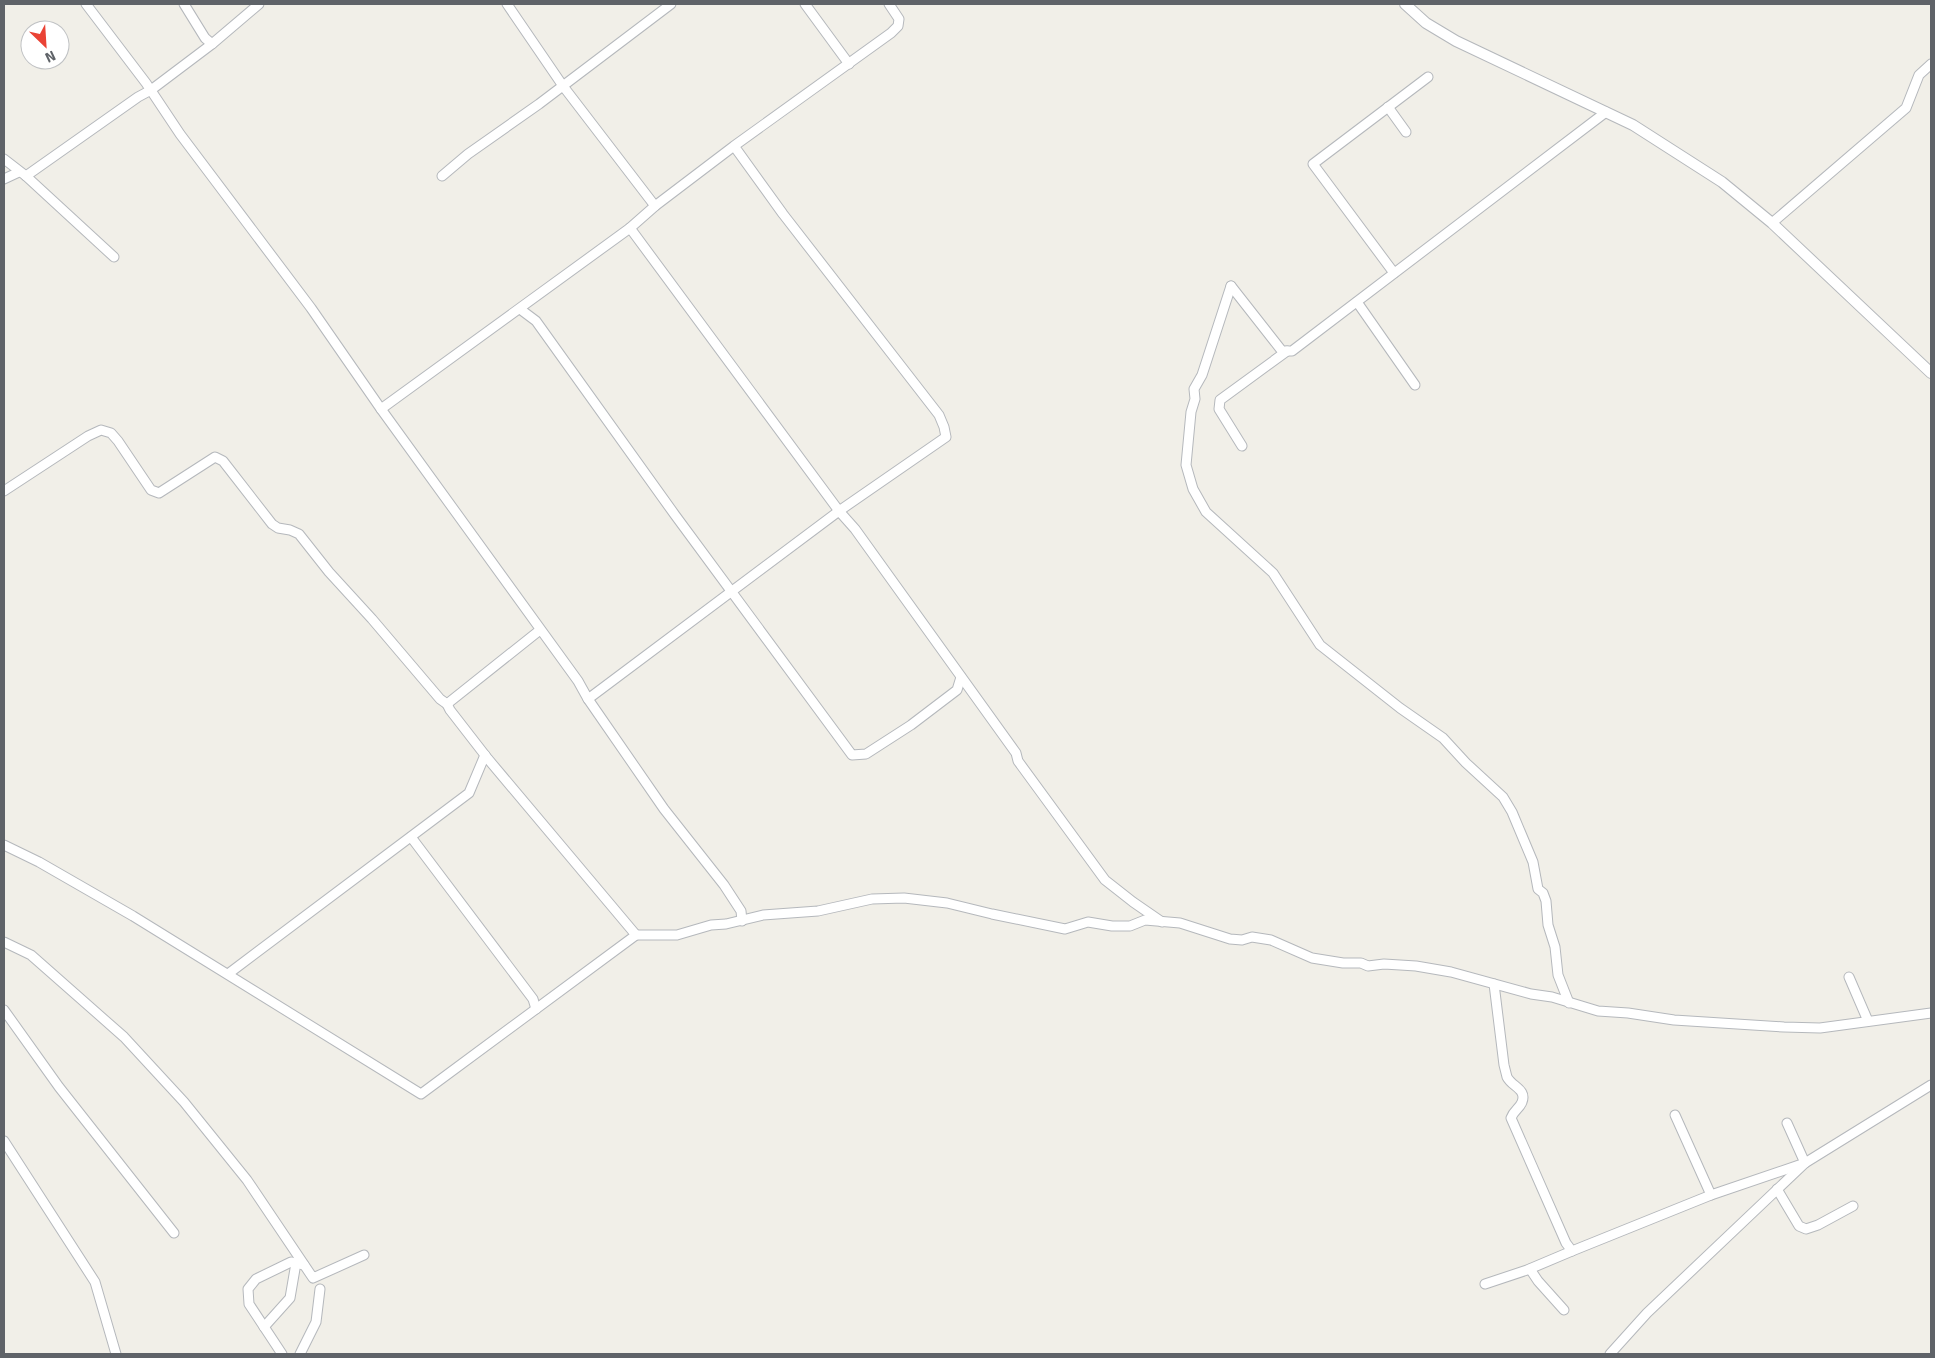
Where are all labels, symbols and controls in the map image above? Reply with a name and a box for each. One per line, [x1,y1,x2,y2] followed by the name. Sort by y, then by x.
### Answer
[20,20,70,70] north arrow
[42,47,58,66] text: N

